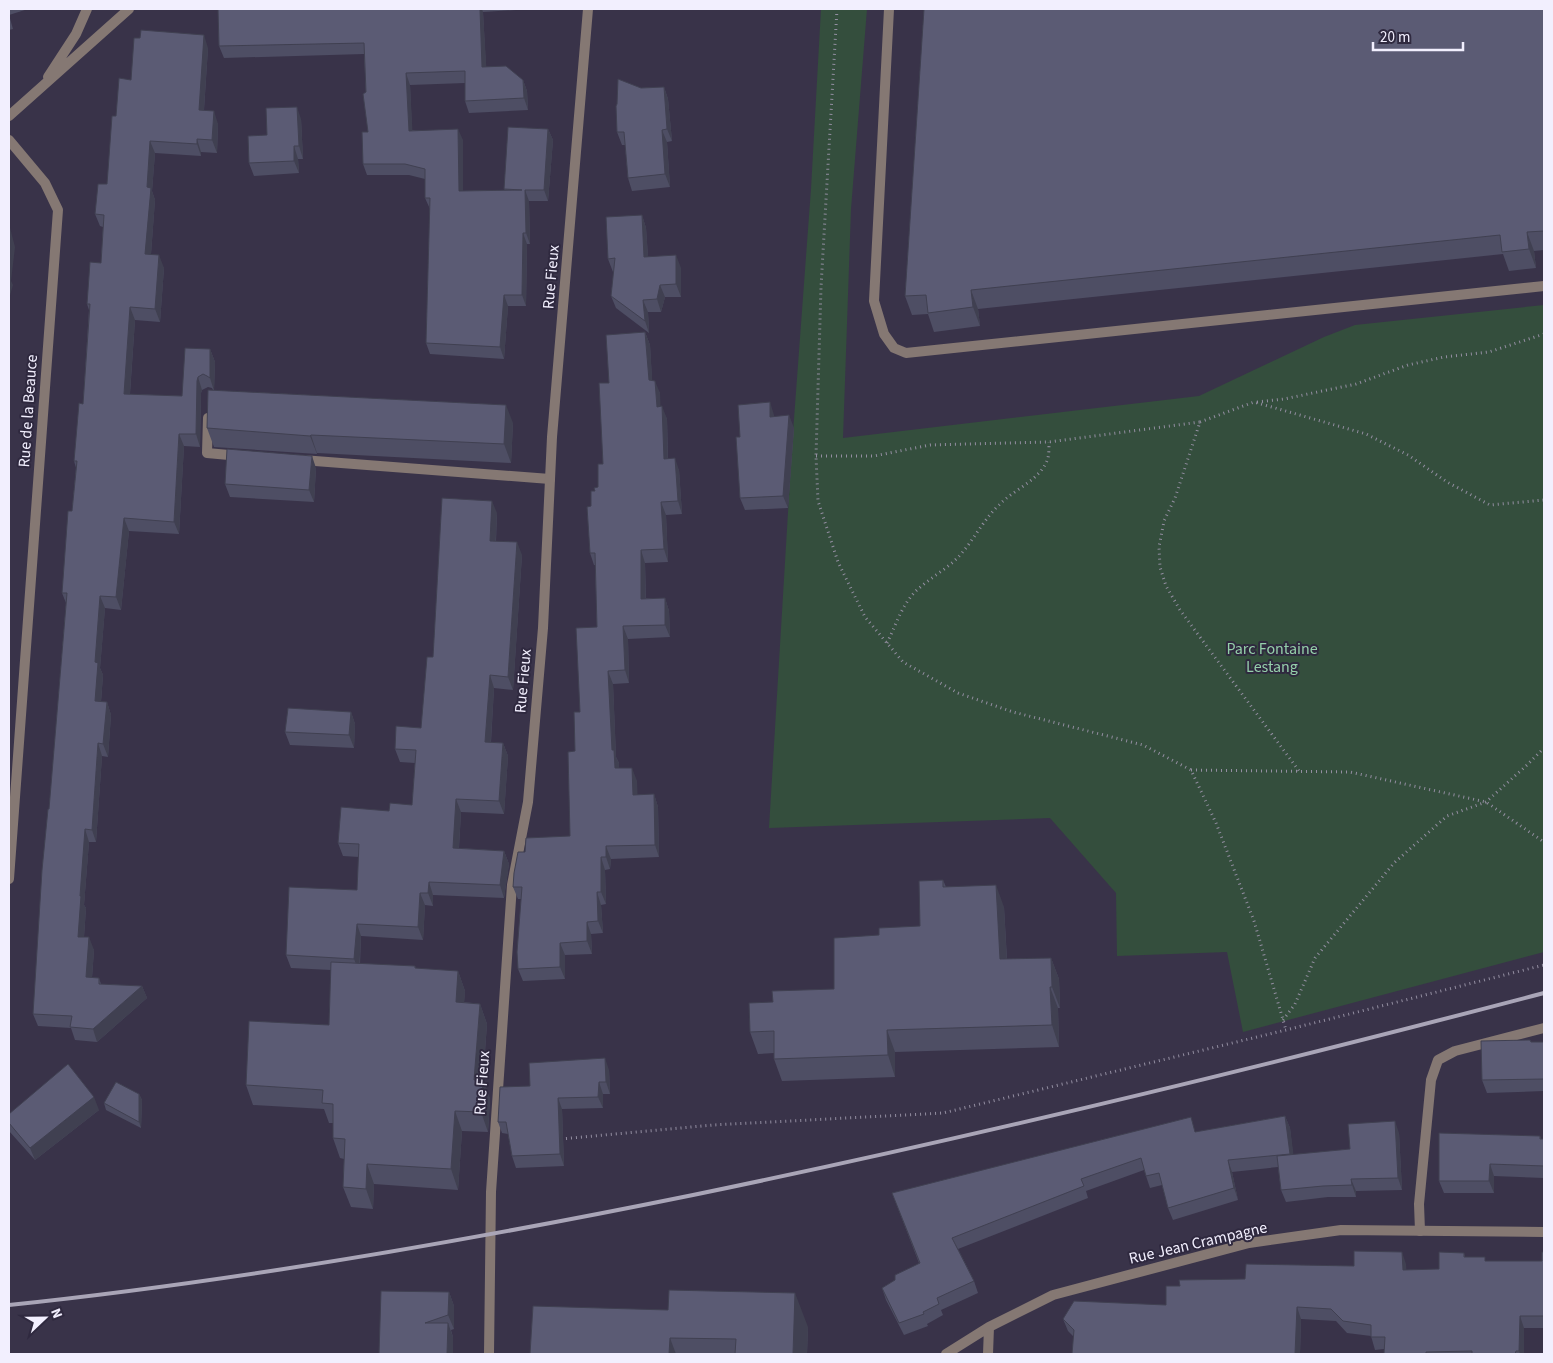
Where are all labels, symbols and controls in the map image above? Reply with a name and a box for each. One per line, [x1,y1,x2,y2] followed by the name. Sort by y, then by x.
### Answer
[1373,20,1463,52] scale bar
[1380,27,1410,48] text: 20 m
[537,244,565,310] street label: Rue Fieux
[13,354,43,468] street label: Rue de la Beauce
[1226,638,1318,678] park label: Parc Fontaine Lestang
[509,648,537,714] street label: Rue Fieux
[469,1050,495,1116] street label: Rue Fieux
[1127,1216,1269,1270] street label: Rue Jean Crampagne
[20,1293,70,1343] north arrow
[45,1305,67,1322] text: N

